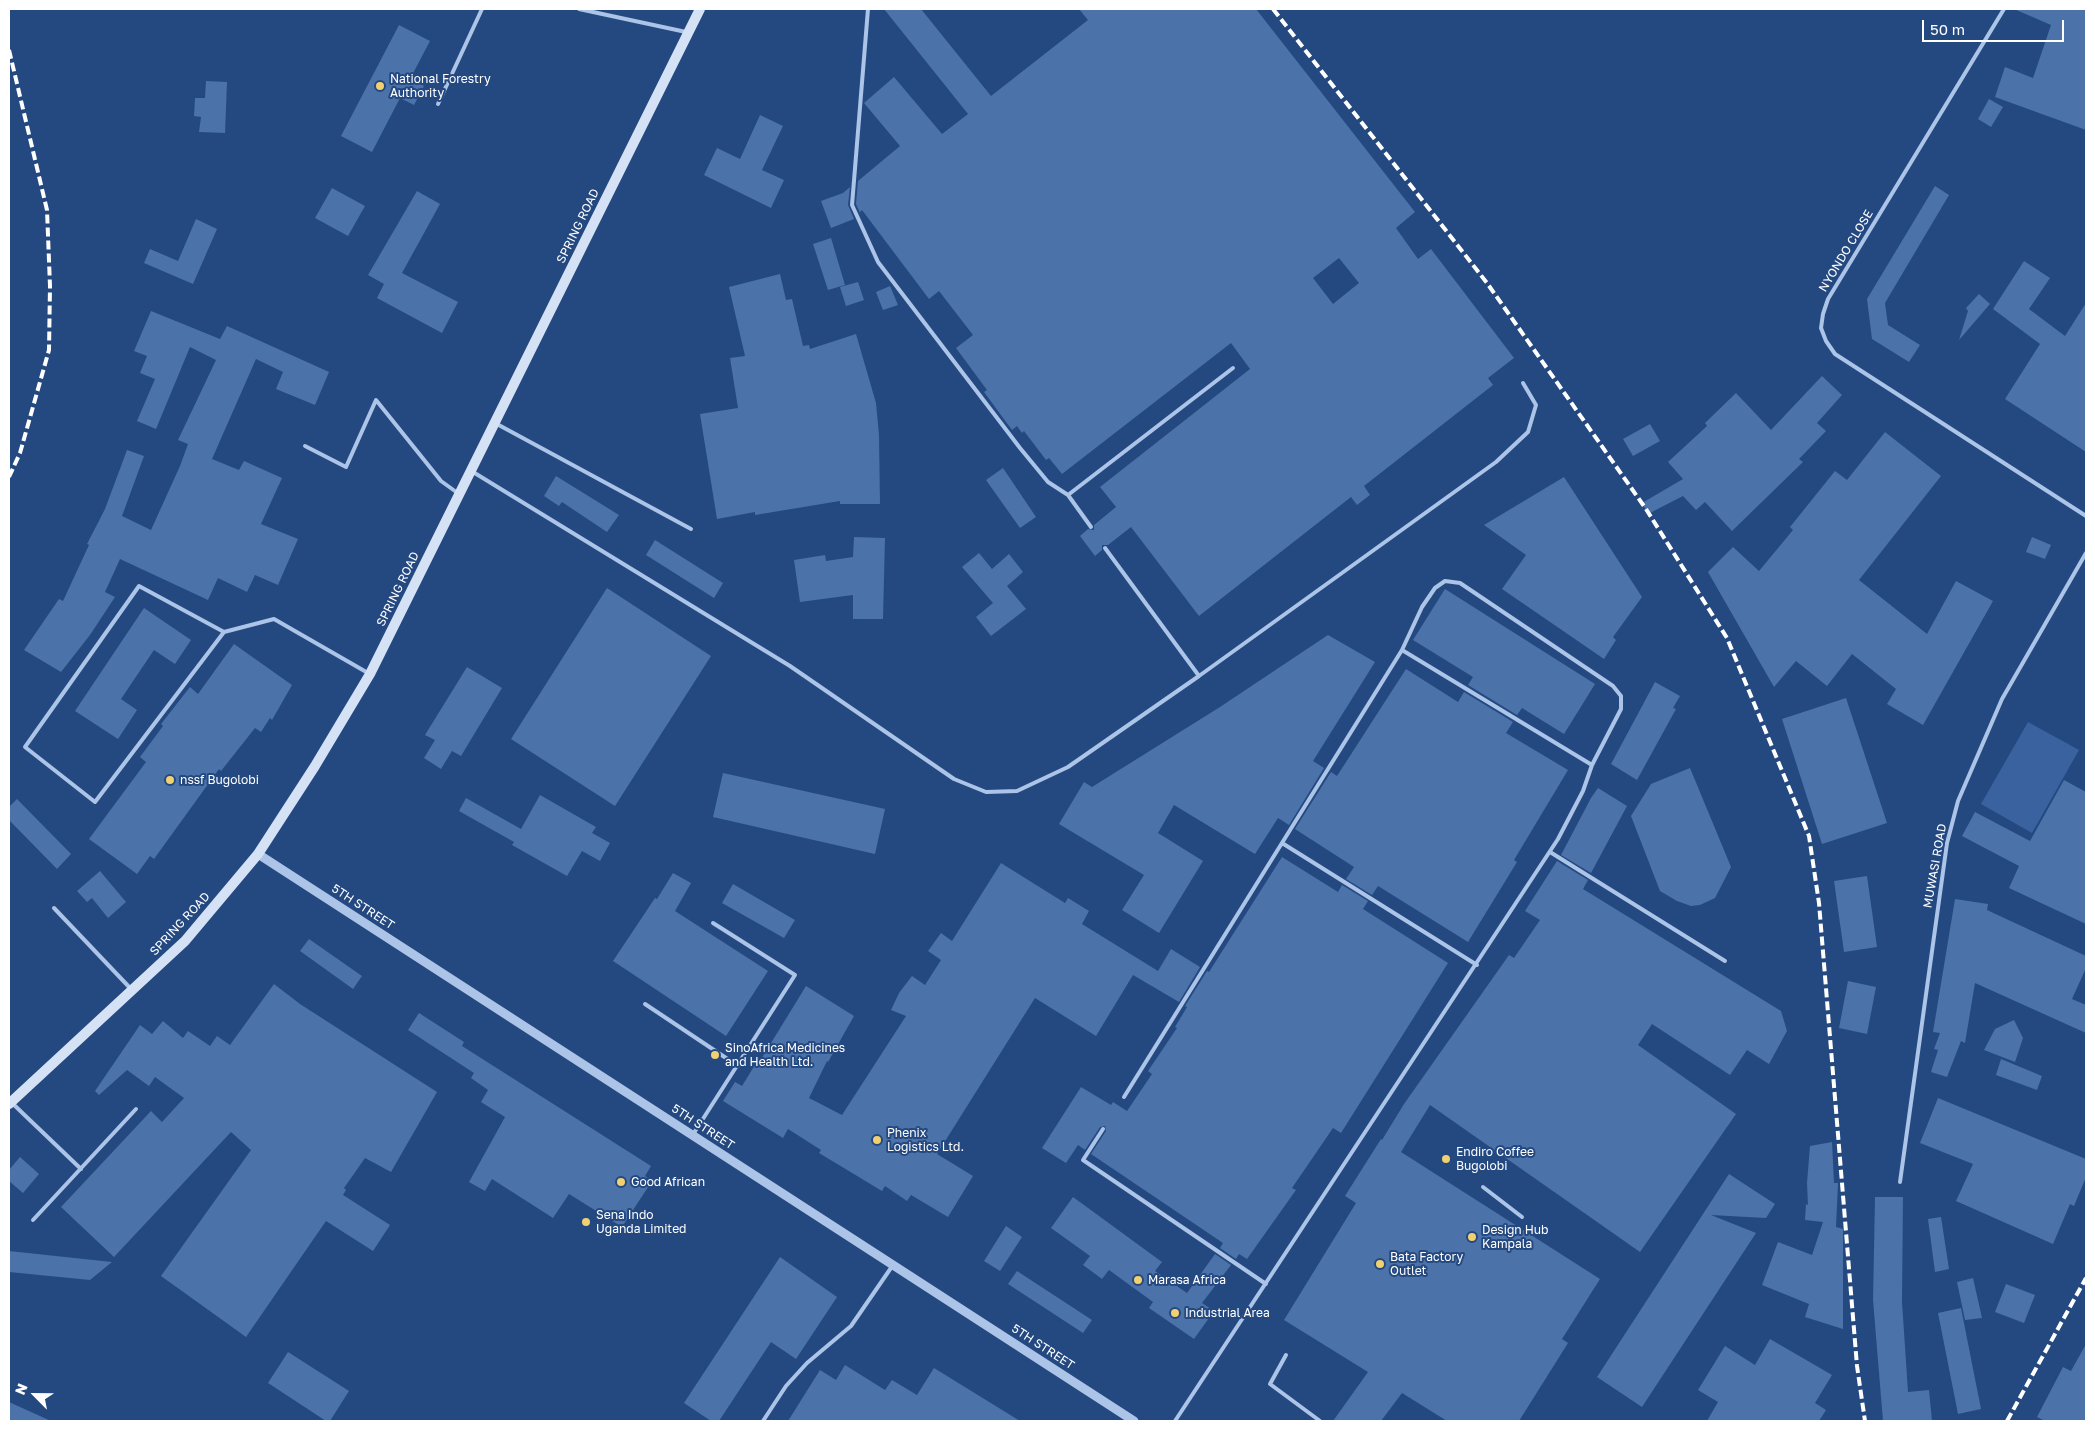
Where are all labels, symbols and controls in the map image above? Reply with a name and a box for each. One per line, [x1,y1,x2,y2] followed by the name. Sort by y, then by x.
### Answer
[1925,10,2068,42] scale bar
[1930,20,1965,38] text: 50 m
[390,72,491,100] place label: National Forestry Authority
[374,80,386,92] marker: National Forestry Authority
[554,186,602,266] street label: SPRING ROAD
[1816,207,1876,295] street label: NYONDO CLOSE
[374,549,422,629] street label: SPRING ROAD
[180,773,259,787] place label: nssf Bugolobi
[164,774,176,786] marker: nssf Bugolobi
[1920,823,1950,909] street label: MUWASI ROAD
[329,881,397,933] street label: 5TH STREET
[147,889,213,959] street label: SPRING ROAD
[725,1041,845,1069] place label: SinoAfrica Medicines and Health Ltd.
[709,1049,721,1061] marker: SinoAfrica Medicines and Health Ltd.
[669,1101,737,1153] street label: 5TH STREET
[887,1126,964,1154] place label: Phenix Logistics Ltd.
[871,1134,883,1146] marker: Phenix Logistics Ltd.
[1456,1145,1534,1173] place label: Endiro Coffee Bugolobi
[1440,1153,1452,1165] marker: Endiro Coffee Bugolobi
[631,1175,705,1189] place label: Good African
[615,1176,627,1188] marker: Good African
[596,1208,686,1236] place label: Sena Indo Uganda Limited
[580,1216,592,1228] marker: Sena Indo Uganda Limited
[1482,1223,1548,1251] place label: Design Hub Kampala
[1466,1231,1478,1243] marker: Design Hub Kampala
[1390,1250,1463,1278] place label: Bata Factory Outlet
[1374,1258,1386,1270] marker: Bata Factory Outlet
[1148,1273,1226,1287] place label: Marasa Africa
[1132,1274,1144,1286] marker: Marasa Africa
[1185,1306,1270,1320] place label: Industrial Area
[1169,1307,1181,1319] marker: Industrial Area
[1009,1321,1077,1373] street label: 5TH STREET
[10,1370,60,1420] north arrow
[11,1381,31,1397] text: N

